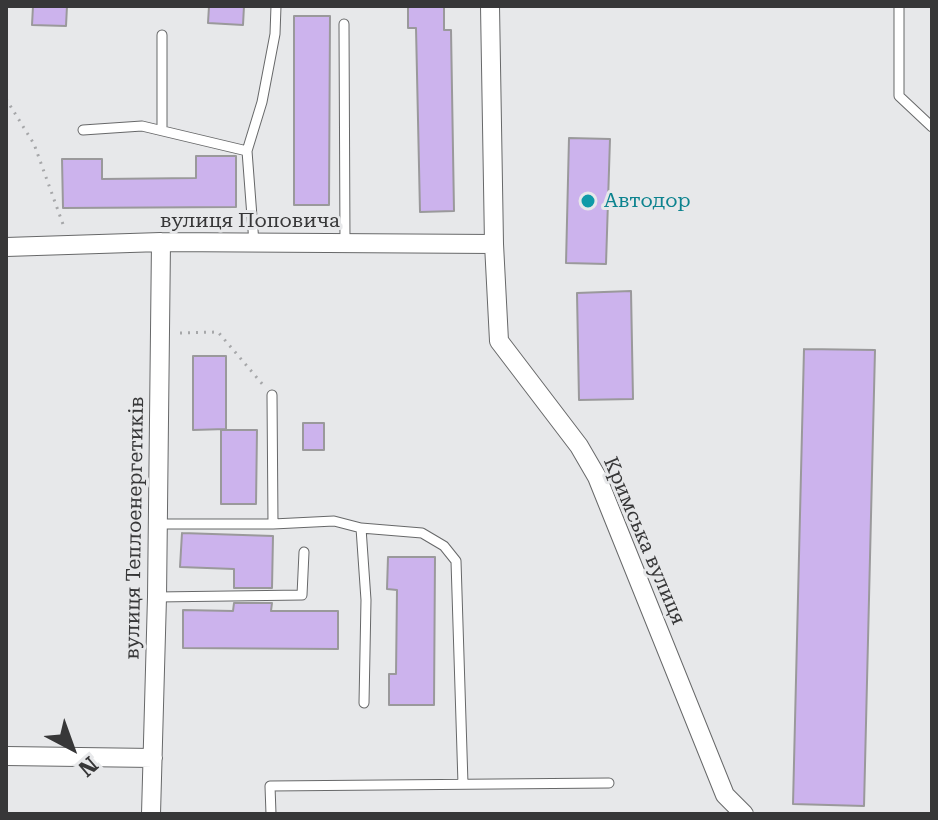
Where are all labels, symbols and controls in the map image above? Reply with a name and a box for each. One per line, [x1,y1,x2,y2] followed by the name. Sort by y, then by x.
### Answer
[604,189,691,213] place label: Автодор
[579,192,597,210] marker: Автодор
[160,209,340,233] street label: вулиця Поповича
[121,396,149,660] street label: вулиця Теплоенергетиків
[598,454,690,628] street label: Кримська вулиця
[32,708,112,788] north arrow
[73,751,103,781] text: N

